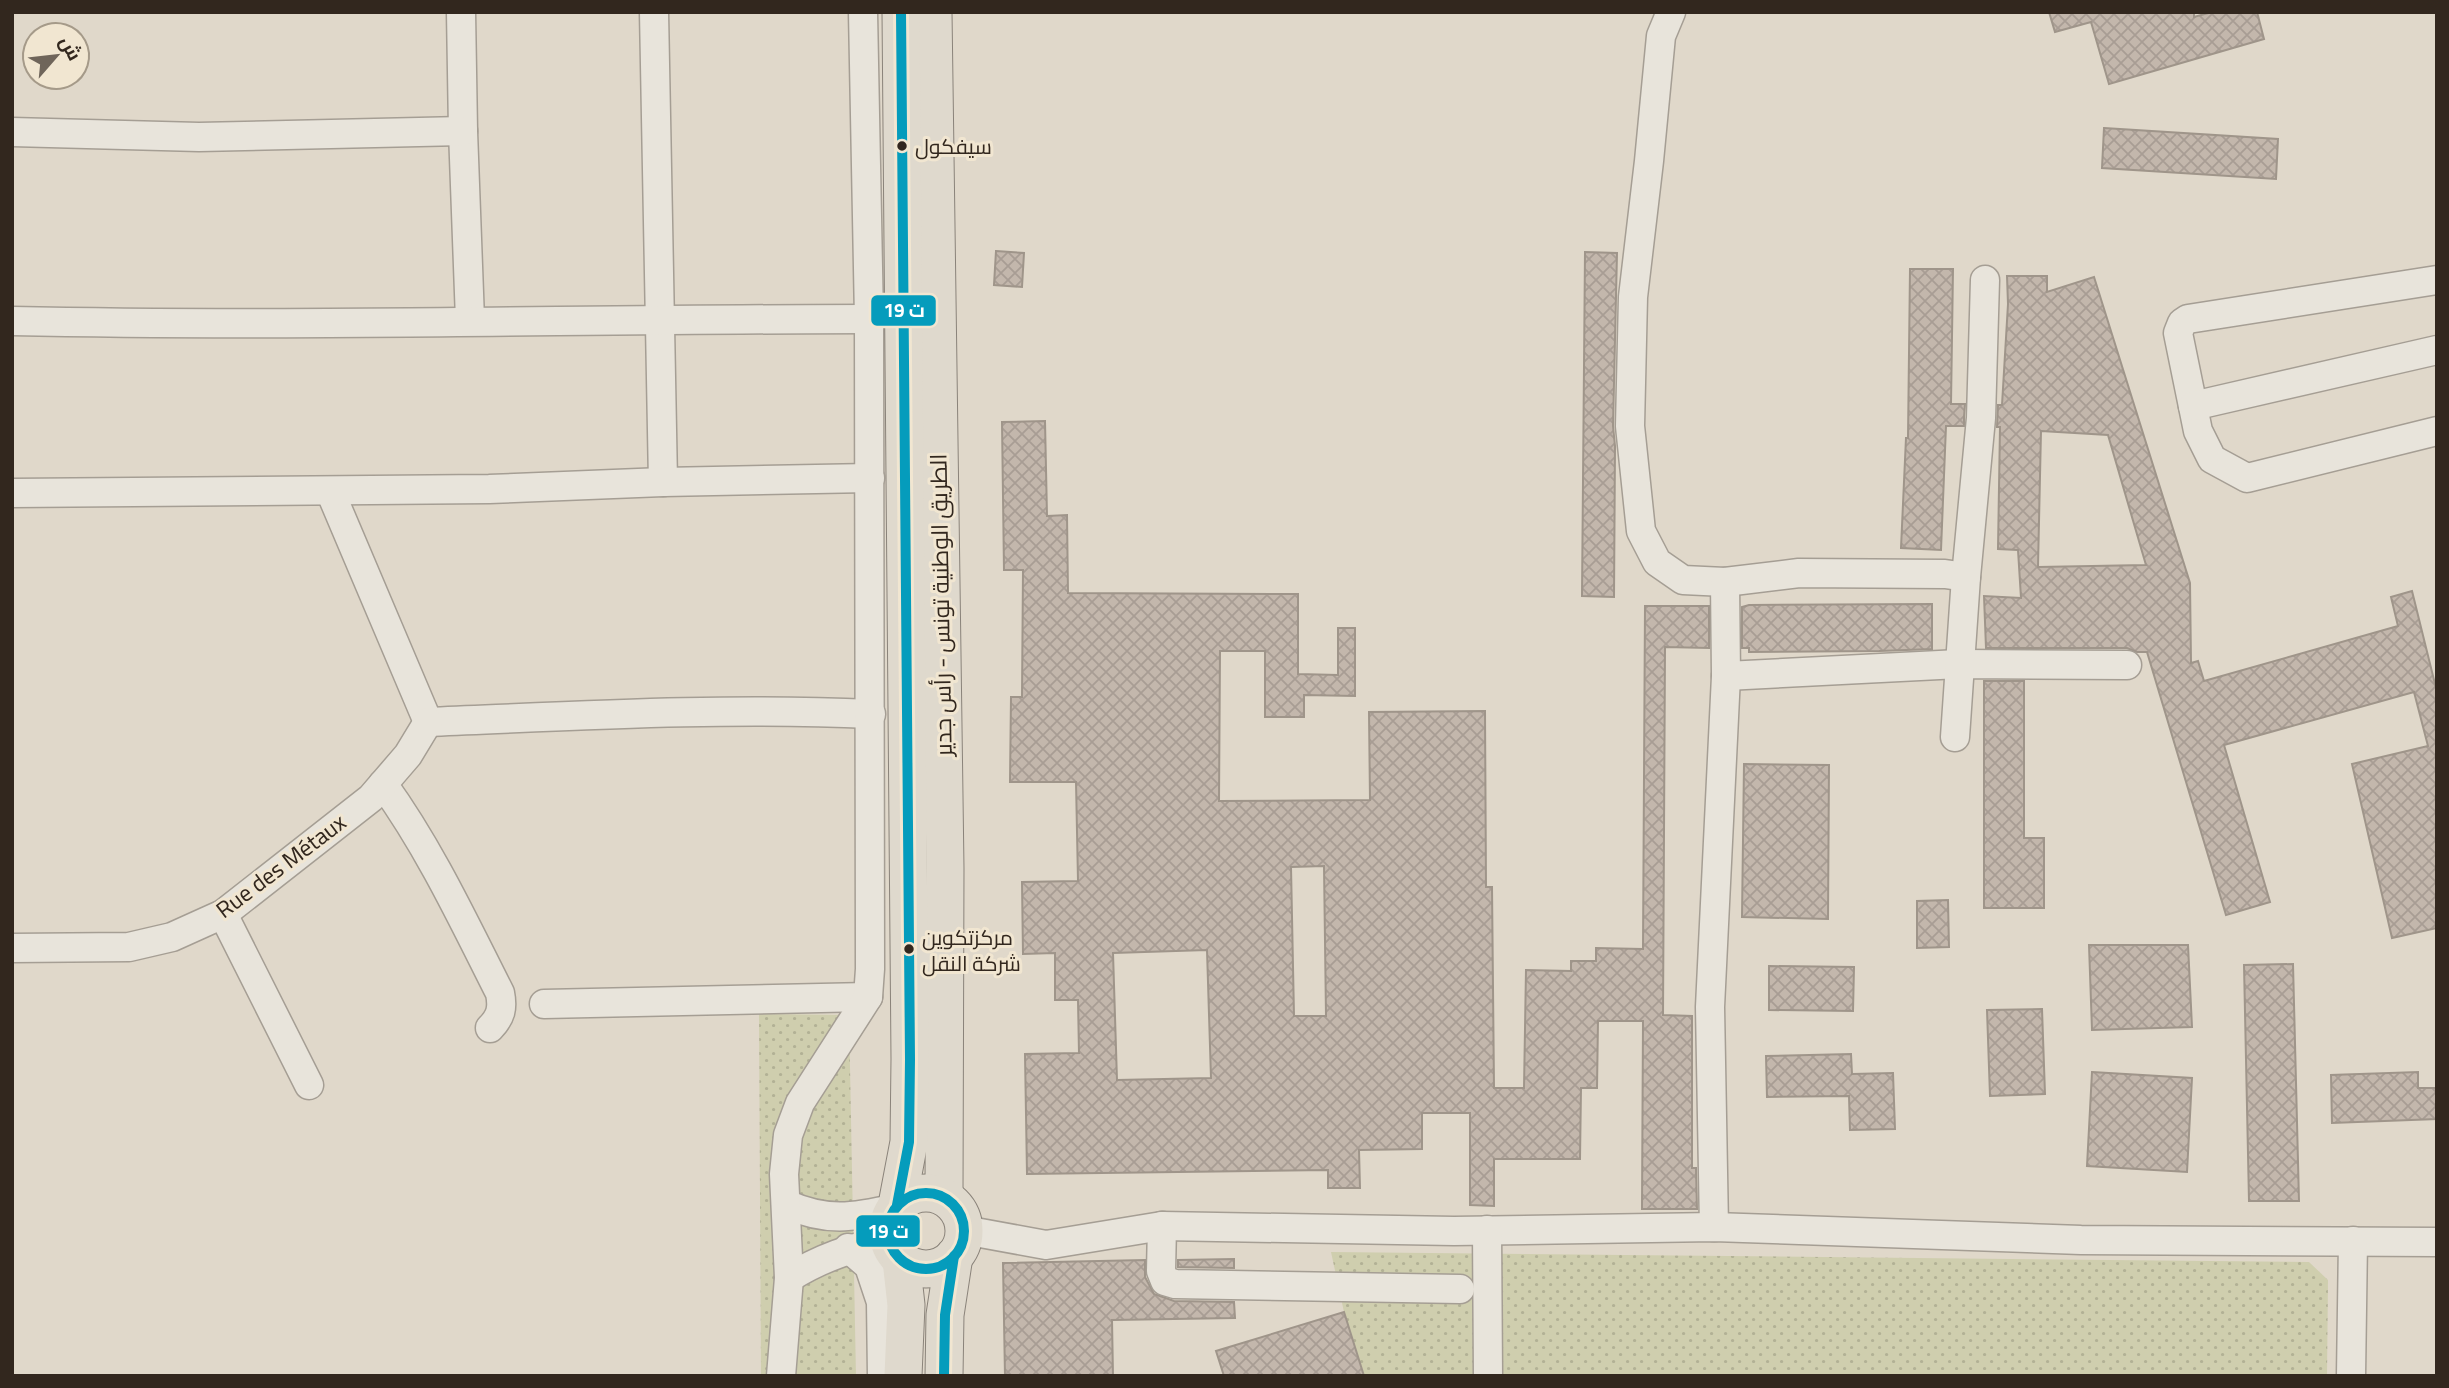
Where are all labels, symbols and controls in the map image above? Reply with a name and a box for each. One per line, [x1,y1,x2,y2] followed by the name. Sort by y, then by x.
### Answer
[21,21,91,91] north arrow
[49,29,93,67] text: ش
[915,127,992,166] place label: سيفكول
[895,139,909,153] marker: سيفكول
[883,292,925,328] text: 19 ت
[870,294,937,327] line badge: 19 ت
[916,453,965,759] street label: الطريق الوطنية تونس - رأس جدير
[206,802,356,930] street label: Rue des Métaux
[922,918,1021,983] place label: مركزتكوين شركة النقل
[902,942,916,956] marker: مركزتكوين شركة النقل
[867,1213,909,1249] text: 19 ت
[855,1214,921,1248] line badge: 19 ت

